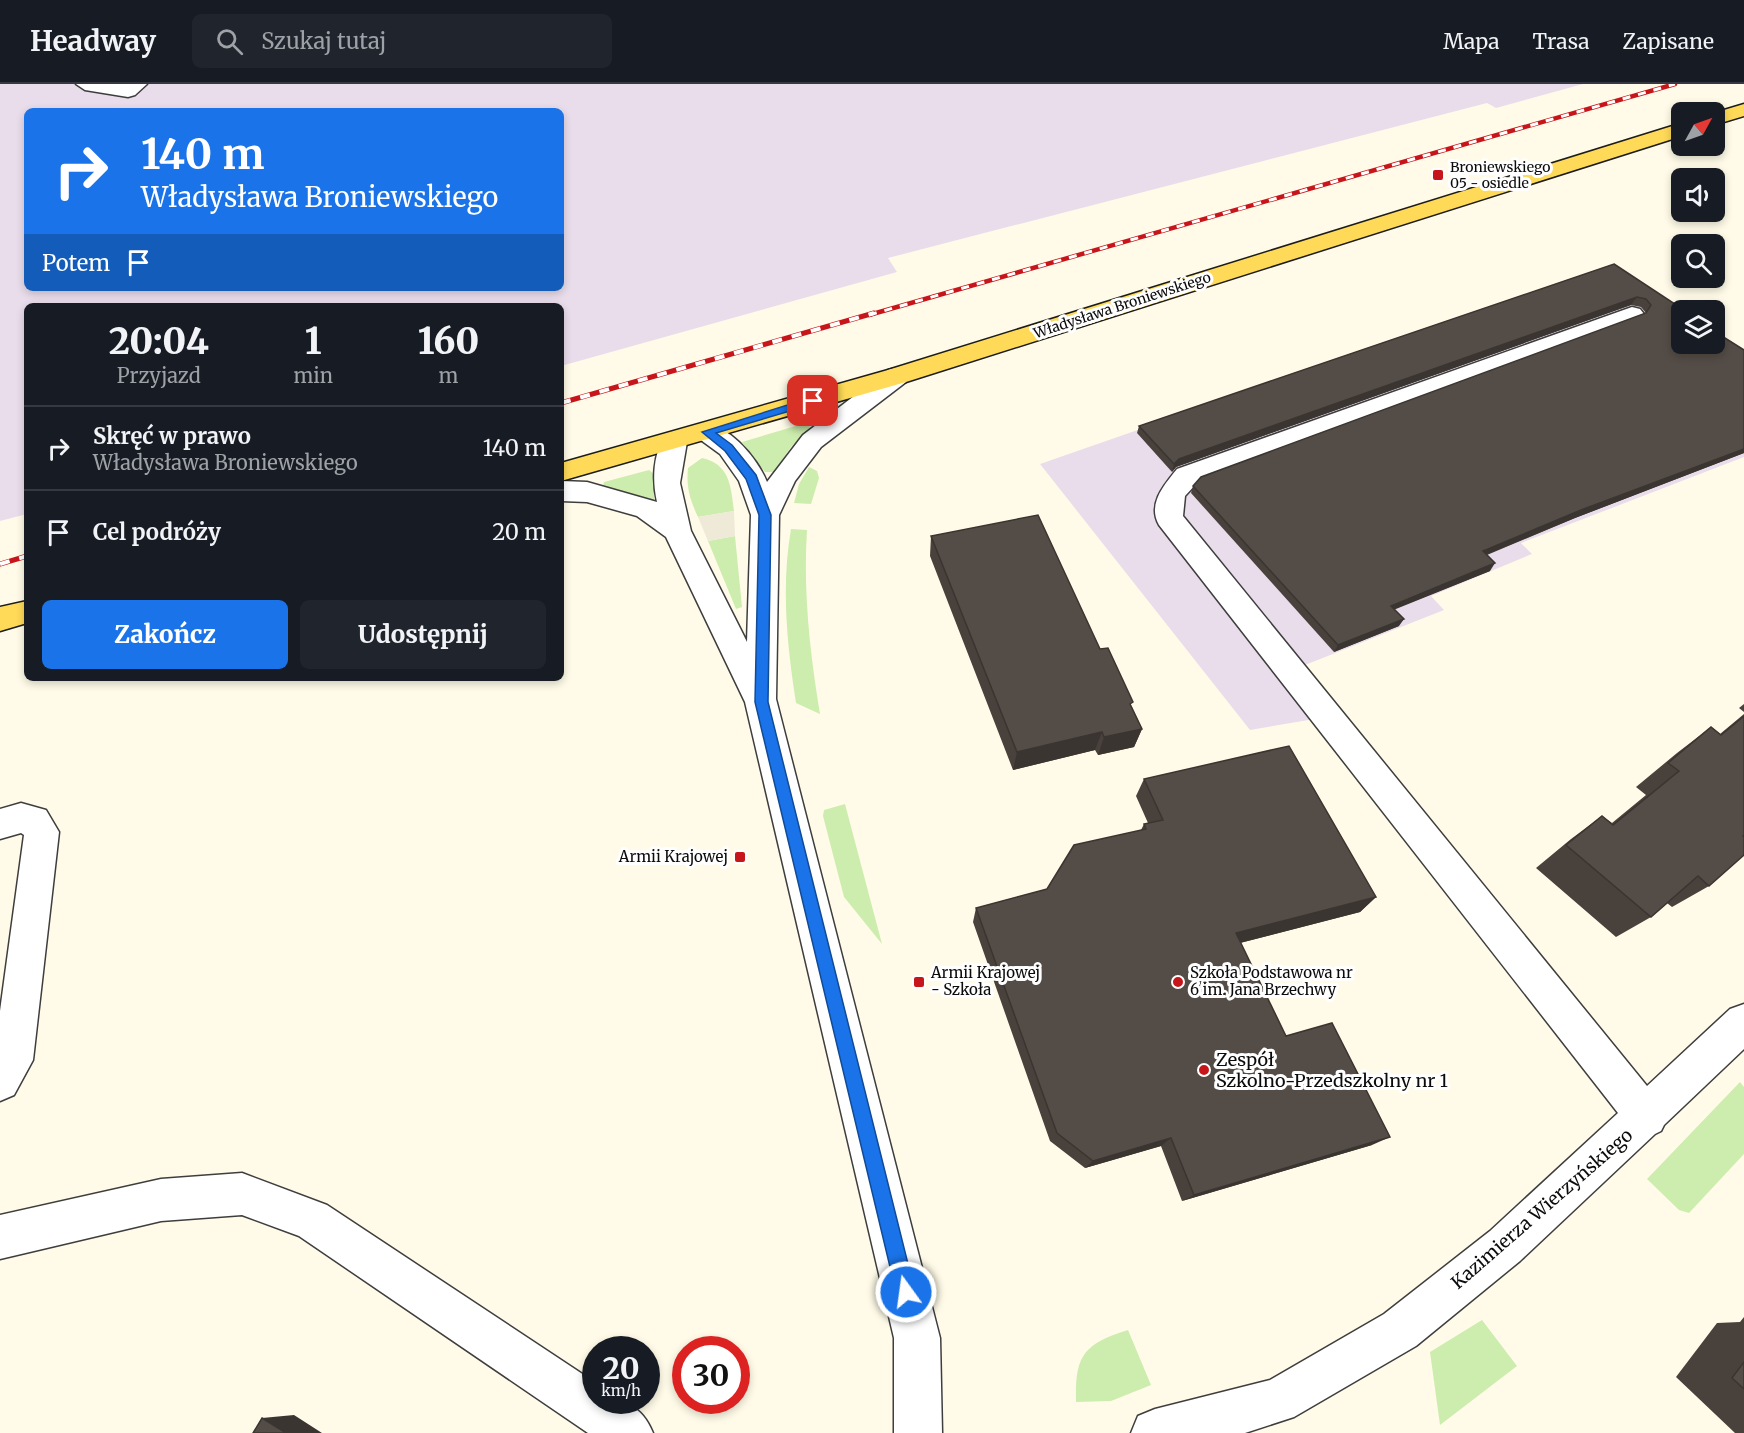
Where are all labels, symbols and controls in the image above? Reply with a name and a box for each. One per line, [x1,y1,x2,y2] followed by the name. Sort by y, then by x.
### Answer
[192,14,612,68] search box
[30,23,156,59] text: Headway
[213,25,246,58] icon: search
[261,27,386,55] text: Szukaj tutaj
[1443,28,1500,55] text: Mapa
[1533,28,1590,55] text: Trasa
[1623,28,1714,55] text: Zapisane
[1671,102,1725,156] north arrow
[1671,102,1725,354] map controls
[141,128,264,180] text: 140 m
[42,132,120,210] icon: right
[1450,158,1550,192] place label: Broniewskiego 05 - osiedle
[1431,168,1445,182] marker: Broniewskiego 05 - osiedle
[1671,168,1725,222] button: sound
[141,180,498,214] text: Władysława Broniewskiego
[1671,234,1725,288] button: search
[122,246,155,279] icon: arrive
[42,249,110,277] text: Potem
[1030,268,1213,342] street label: Władysława Broniewskiego
[1671,300,1725,354] button: layers
[109,319,209,364] text: 20:04
[305,319,322,364] text: 1
[418,319,479,364] text: 160
[117,363,201,388] text: Przyjazd
[293,363,333,388] text: min
[439,363,458,388] text: m
[787,375,838,426] pin
[796,384,829,417] icon: arrive
[93,422,251,450] text: Skręć w prawo
[42,432,75,465] icon: right
[483,434,546,462] text: 140 m
[93,450,358,475] text: Władysława Broniewskiego
[42,516,75,549] icon: arrive
[93,518,221,546] text: Cel podróży
[492,518,546,546] text: 20 m
[42,600,288,669] button: Zakończ
[300,600,546,669] button: Udostępnij
[618,847,728,866] place label: Armii Krajowej
[733,850,747,864] marker: Armii Krajowej
[930,963,1040,999] place label: Armii Krajowej - Szkoła
[1190,963,1353,999] place label: Szkoła Podstawowa nr 6 im. Jana Brzechwy
[912,975,926,989] marker: Armii Krajowej - Szkoła
[1171,975,1185,989] marker: Szkoła Podstawowa nr 6 im. Jana Brzechwy
[1216,1048,1448,1092] place label: Zespół Szkolno-Przedszkolny nr 1
[1197,1063,1211,1077] marker: Zespół Szkolno-Przedszkolny nr 1
[1446,1123,1637,1294] street label: Kazimierza Wierzyńskiego
[874,1260,938,1324] position arrow
[672,1336,750,1414] speed limit sign: 30
[602,1349,640,1387] text: 20
[601,1381,641,1400] text: km/h

